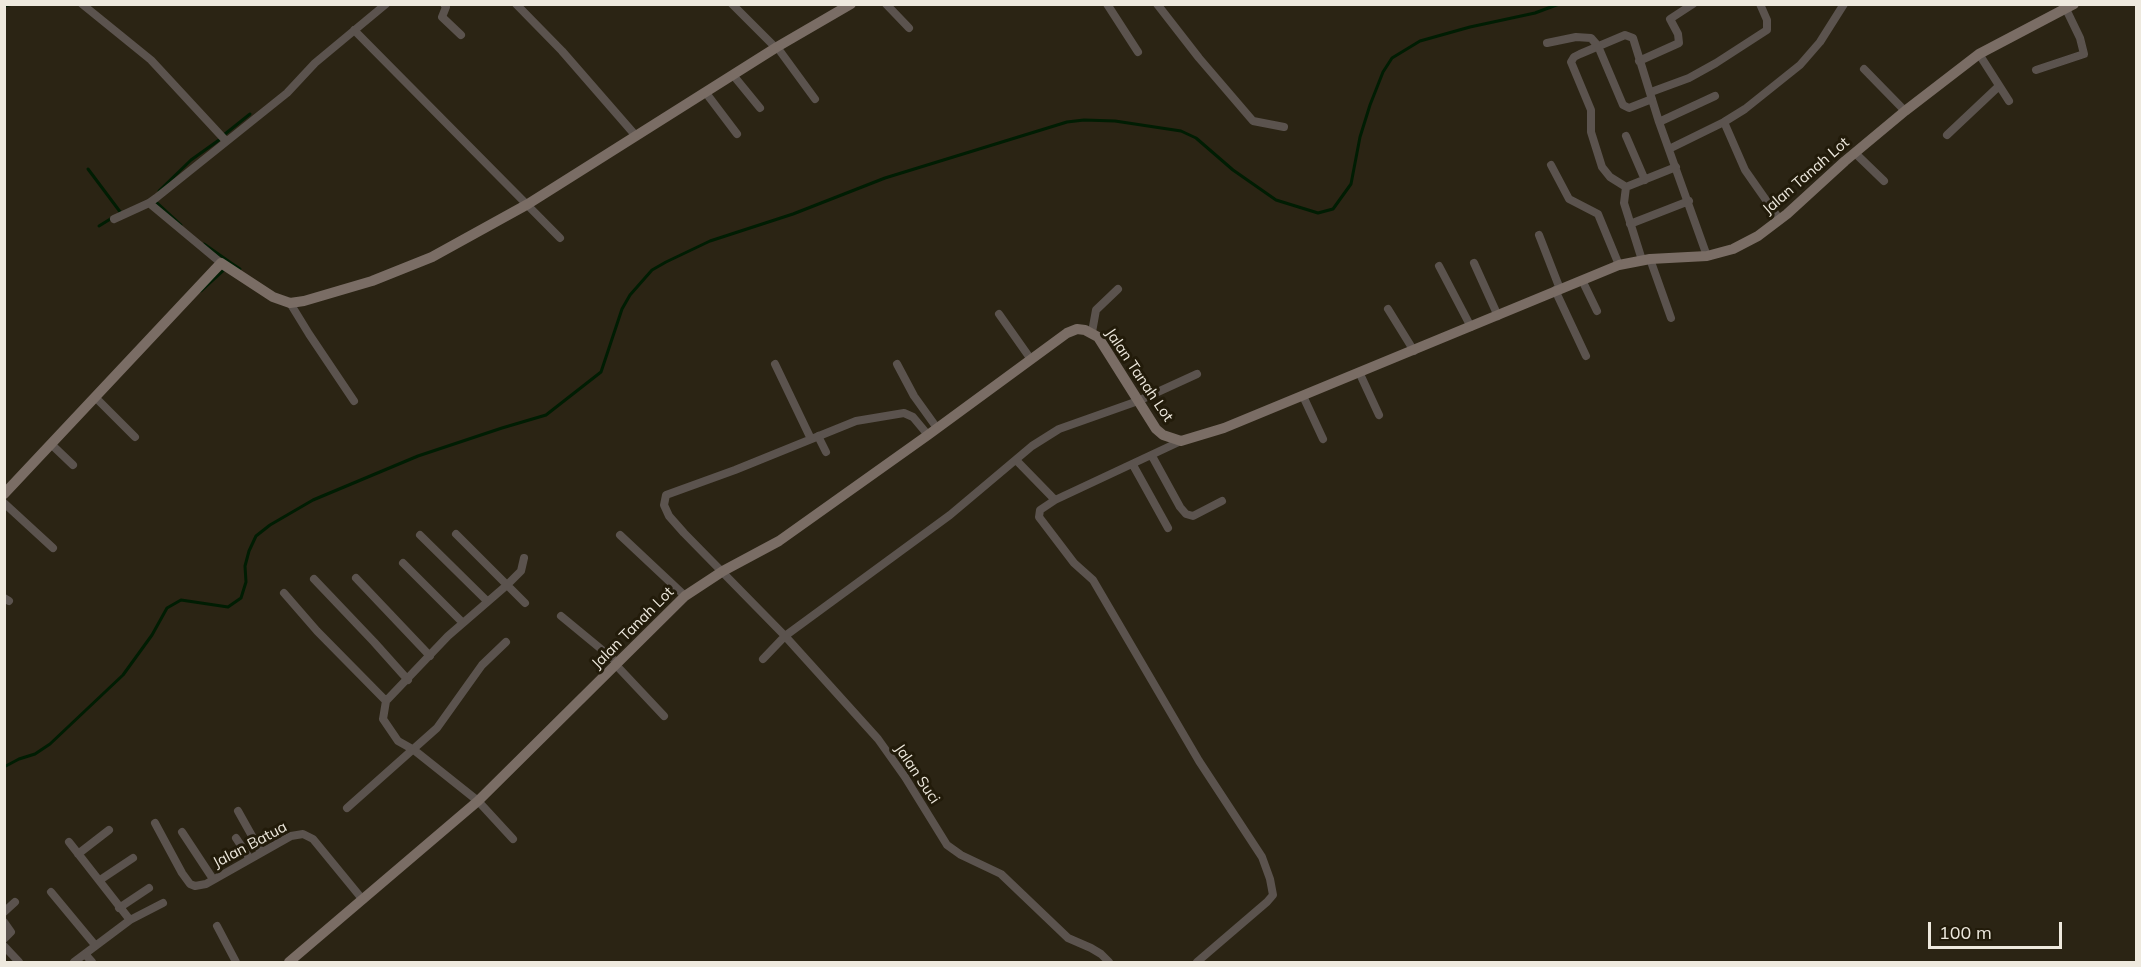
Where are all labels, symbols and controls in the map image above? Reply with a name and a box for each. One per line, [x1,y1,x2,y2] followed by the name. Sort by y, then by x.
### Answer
[1759,134,1853,218] street label: Jalan Tanah Lot
[1101,325,1177,425] street label: Jalan Tanah Lot
[588,583,678,673] street label: Jalan Tanah Lot
[890,741,944,807] street label: Jalan Suci
[210,818,290,872] street label: Jalan Batua
[1931,910,2064,948] scale bar
[1939,921,1992,944] text: 100 m

